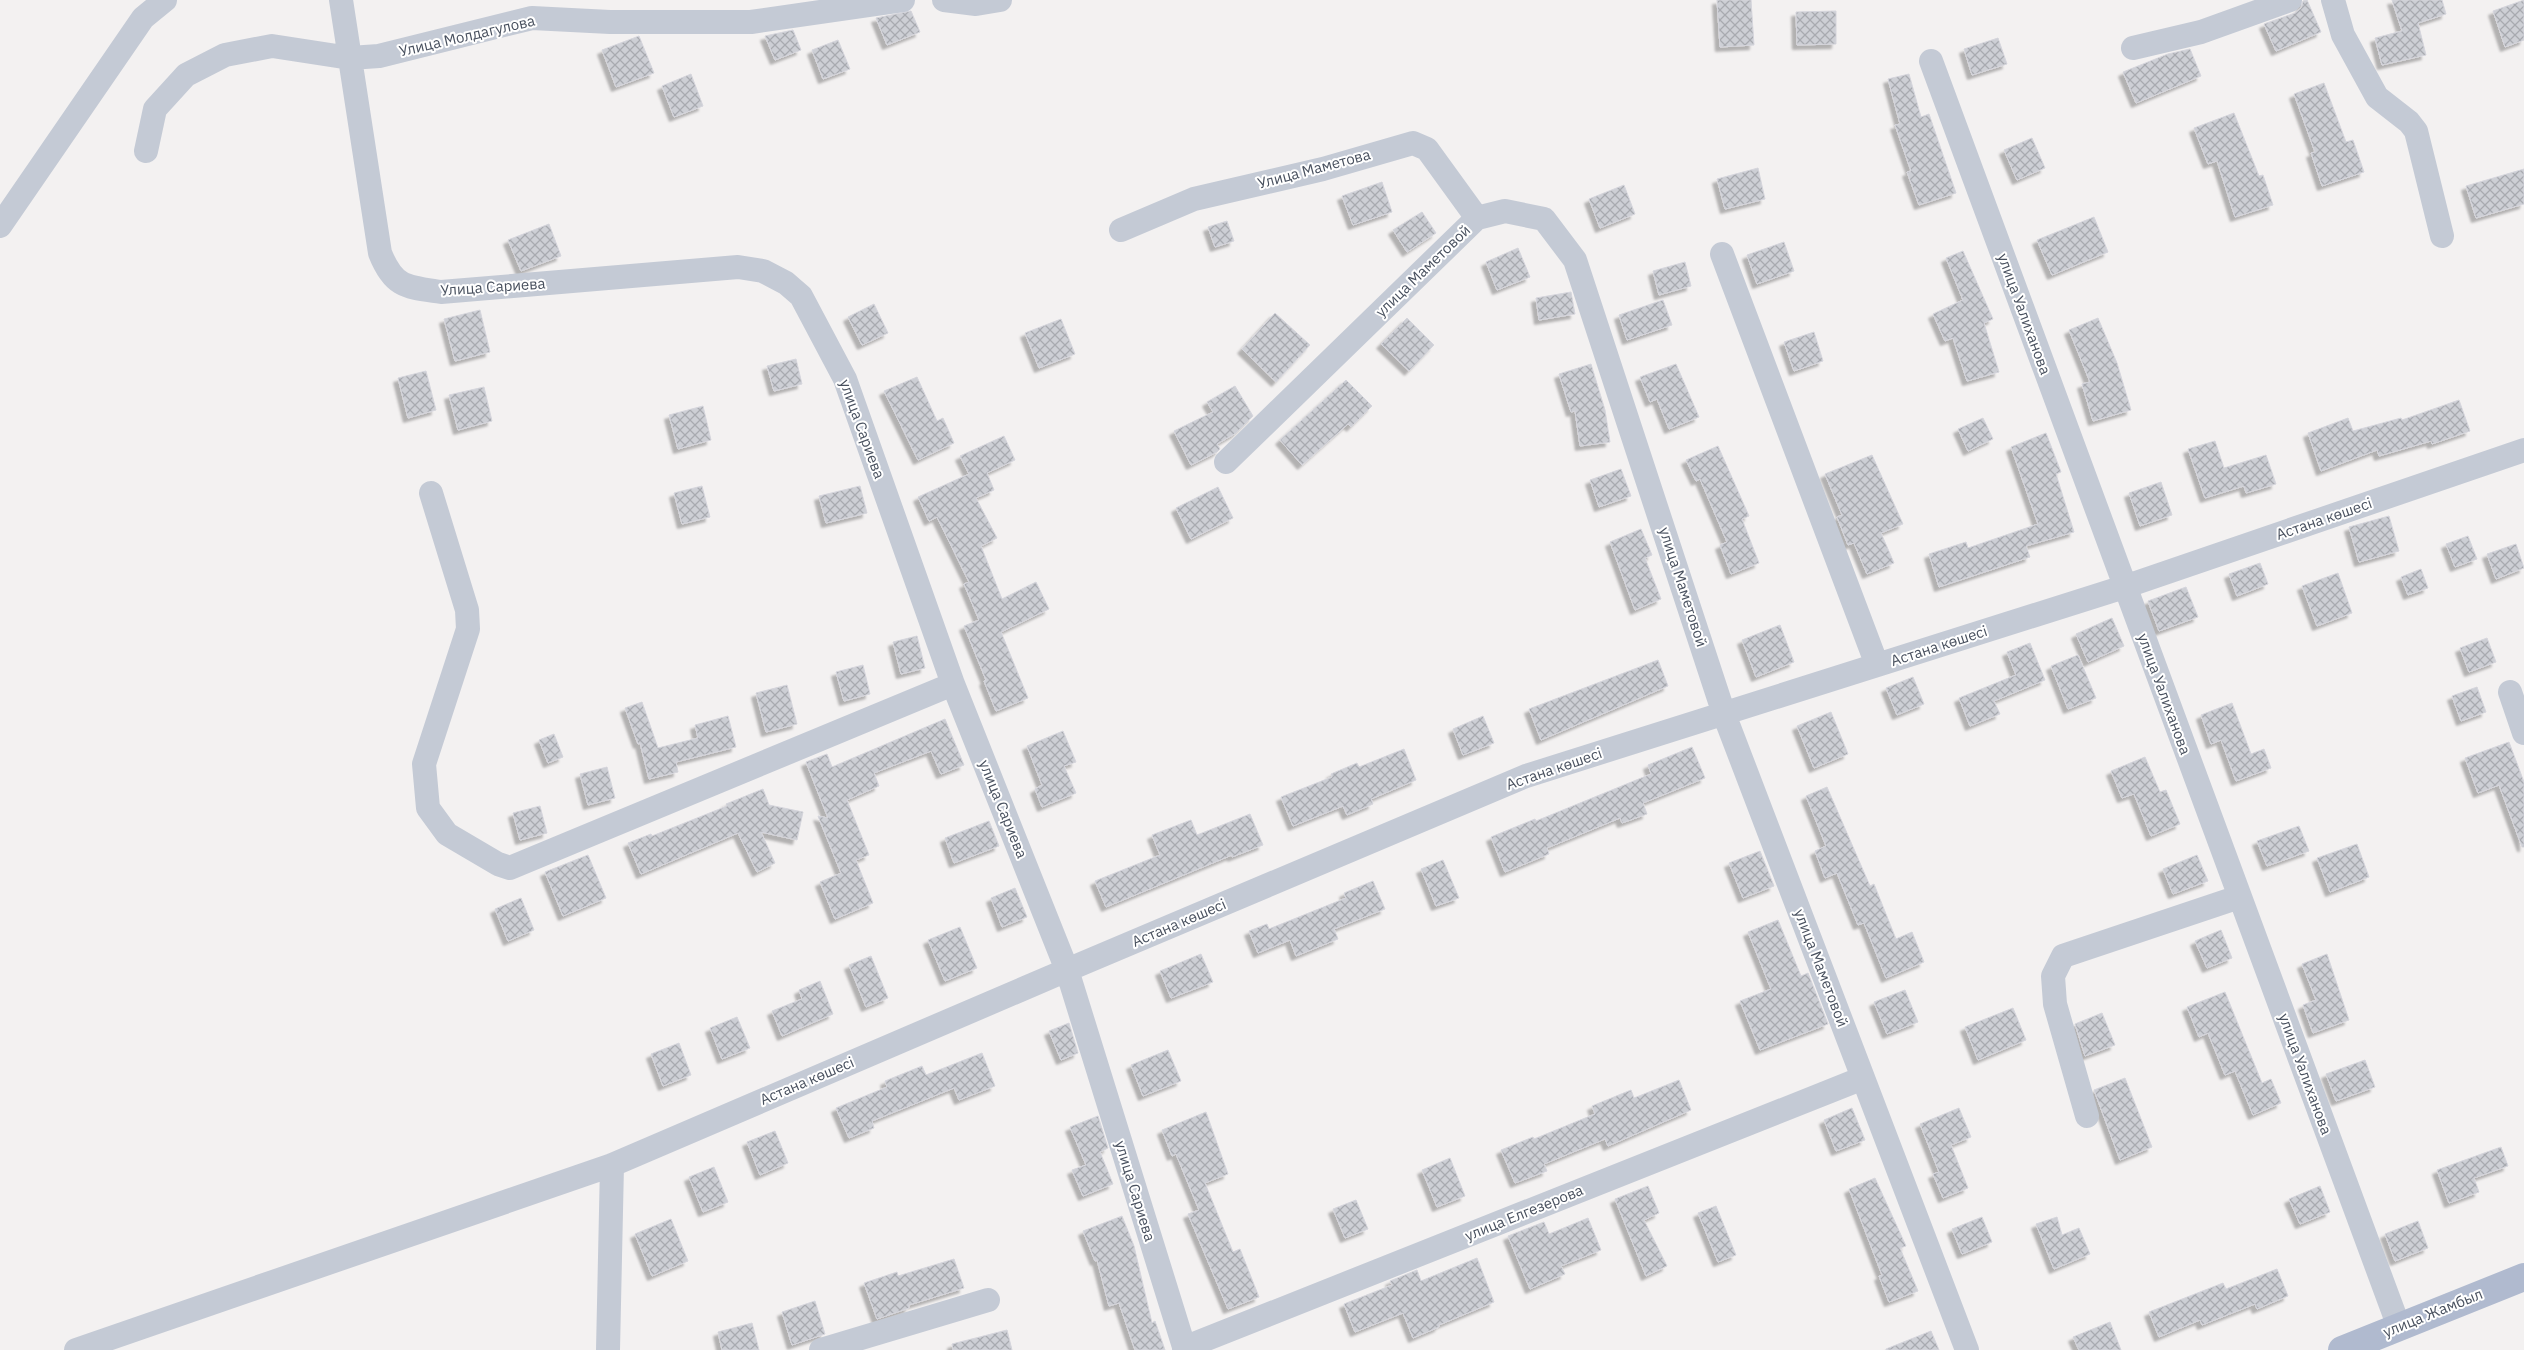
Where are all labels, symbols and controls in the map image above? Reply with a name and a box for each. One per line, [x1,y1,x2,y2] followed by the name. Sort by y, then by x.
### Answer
[397,11,537,60] street label: Улица Молдагулова
[1255,144,1372,193] street label: Улица Маметова
[1371,221,1474,321] street label: улица Маметовой
[1994,251,2055,377] street label: улица Уалиханова
[440,273,546,300] street label: Улица Сариева
[836,376,889,481] street label: улица Сариева
[2273,493,2374,544] street label: Астана көшесі
[1655,525,1712,649] street label: улица Маметовой
[1888,621,1990,670] street label: Астана көшесі
[2134,631,2195,757] street label: улица Уалиханова
[1503,743,1604,794] street label: Астана көшесі
[975,757,1032,861] street label: улица Сариева
[1129,894,1229,951] street label: Астана көшесі
[1790,906,1853,1029] street label: улица Маметовой
[2275,1011,2336,1137] street label: улица Уалиханова
[757,1052,857,1109] street label: Астана көшесі
[1111,1138,1160,1244] street label: улица Сариева
[1462,1180,1586,1245] street label: улица Елгезерова
[2380,1284,2485,1341] street label: улица Жамбыл

